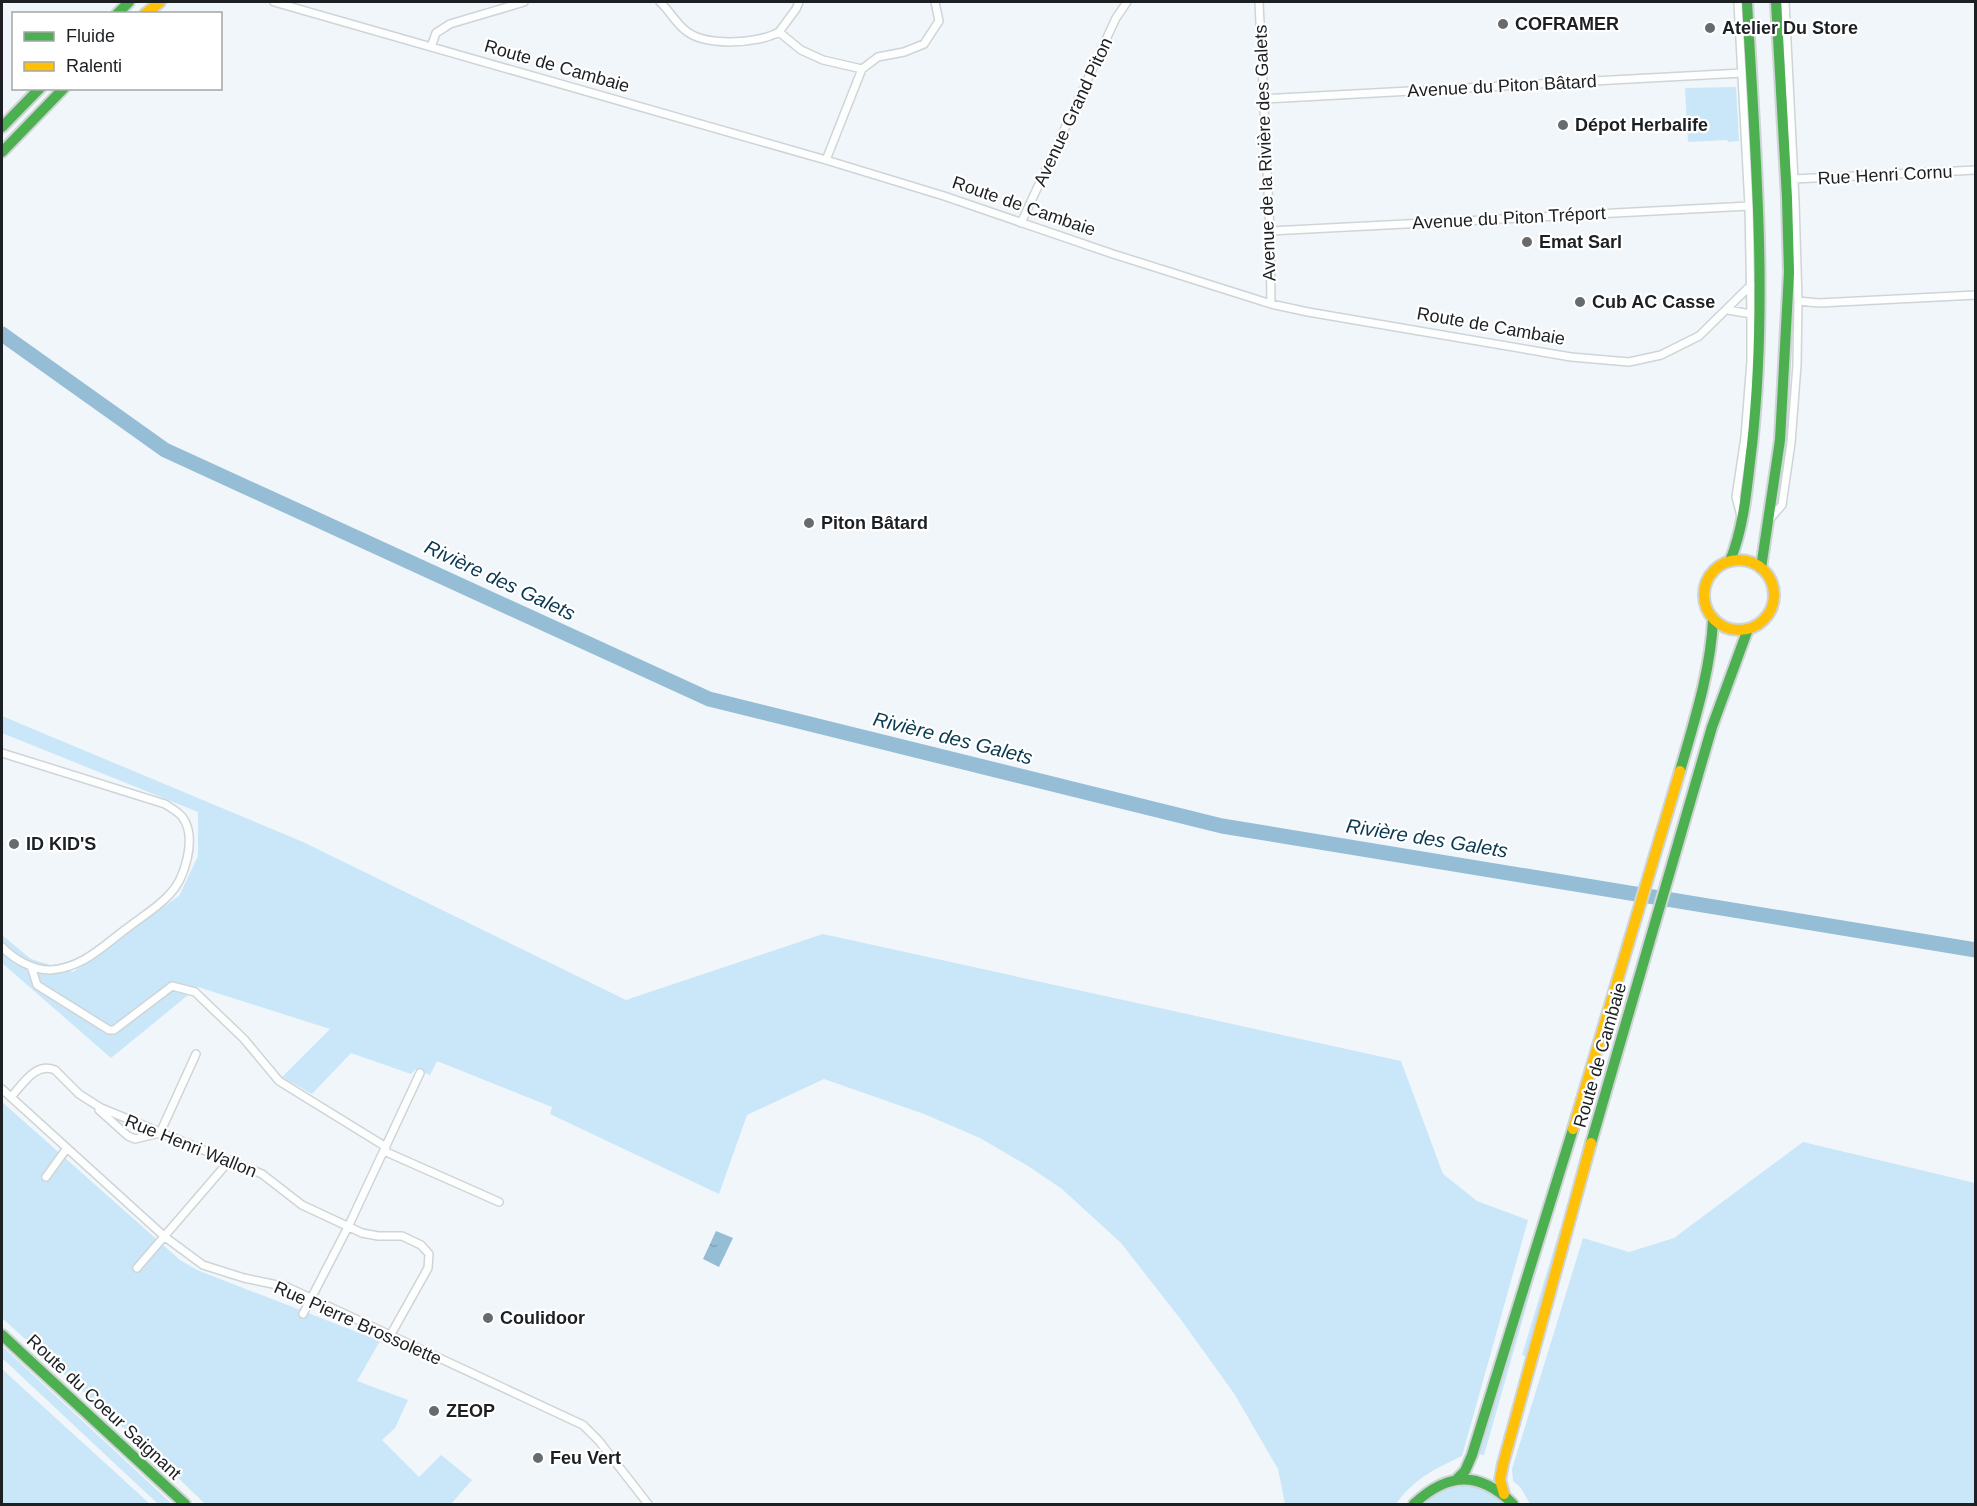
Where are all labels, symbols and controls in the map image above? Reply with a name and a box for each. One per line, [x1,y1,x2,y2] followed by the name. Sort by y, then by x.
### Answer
[12,12,222,90] legend
[1515,14,1619,34] place label: COFRAMER
[1496,17,1510,31] marker: COFRAMER
[1722,18,1858,38] place label: Atelier Du Store
[1703,21,1717,35] marker: Atelier Du Store
[1251,24,1279,282] street label: Avenue de la Rivière des Galets
[66,26,115,46] text: Fluide
[1030,34,1116,190] street label: Avenue Grand Piton
[482,36,632,96] street label: Route de Cambaie
[66,56,122,76] text: Ralenti
[1407,71,1597,101] street label: Avenue du Piton Bâtard
[1575,115,1708,135] place label: Dépot Herbalife
[1556,118,1570,132] marker: Dépot Herbalife
[1817,161,1953,189] street label: Rue Henri Cornu
[950,172,1098,240] street label: Route de Cambaie
[1412,203,1606,233] street label: Avenue du Piton Tréport
[1539,232,1622,252] place label: Emat Sarl
[1520,235,1534,249] marker: Emat Sarl
[1592,292,1715,312] place label: Cub AC Casse
[1573,295,1587,309] marker: Cub AC Casse
[1415,303,1567,349] street label: Route de Cambaie
[821,513,928,533] place label: Piton Bâtard
[802,516,816,530] marker: Piton Bâtard
[421,536,579,624] water label: Rivière des Galets
[871,708,1035,768] water label: Rivière des Galets
[1345,814,1509,862] water label: Rivière des Galets
[26,834,96,854] place label: ID KID'S
[7,837,21,851] marker: ID KID'S
[1570,980,1630,1130] street label: Route de Cambaie
[122,1110,260,1182] street label: Rue Henri Wallon
[271,1277,445,1369] street label: Rue Pierre Brossolette
[500,1308,585,1328] place label: Coulidoor
[481,1311,495,1325] marker: Coulidoor
[23,1330,185,1484] street label: Route du Coeur Saignant
[446,1401,495,1421] place label: ZEOP
[427,1404,441,1418] marker: ZEOP
[550,1448,621,1468] place label: Feu Vert
[531,1451,545,1465] marker: Feu Vert

